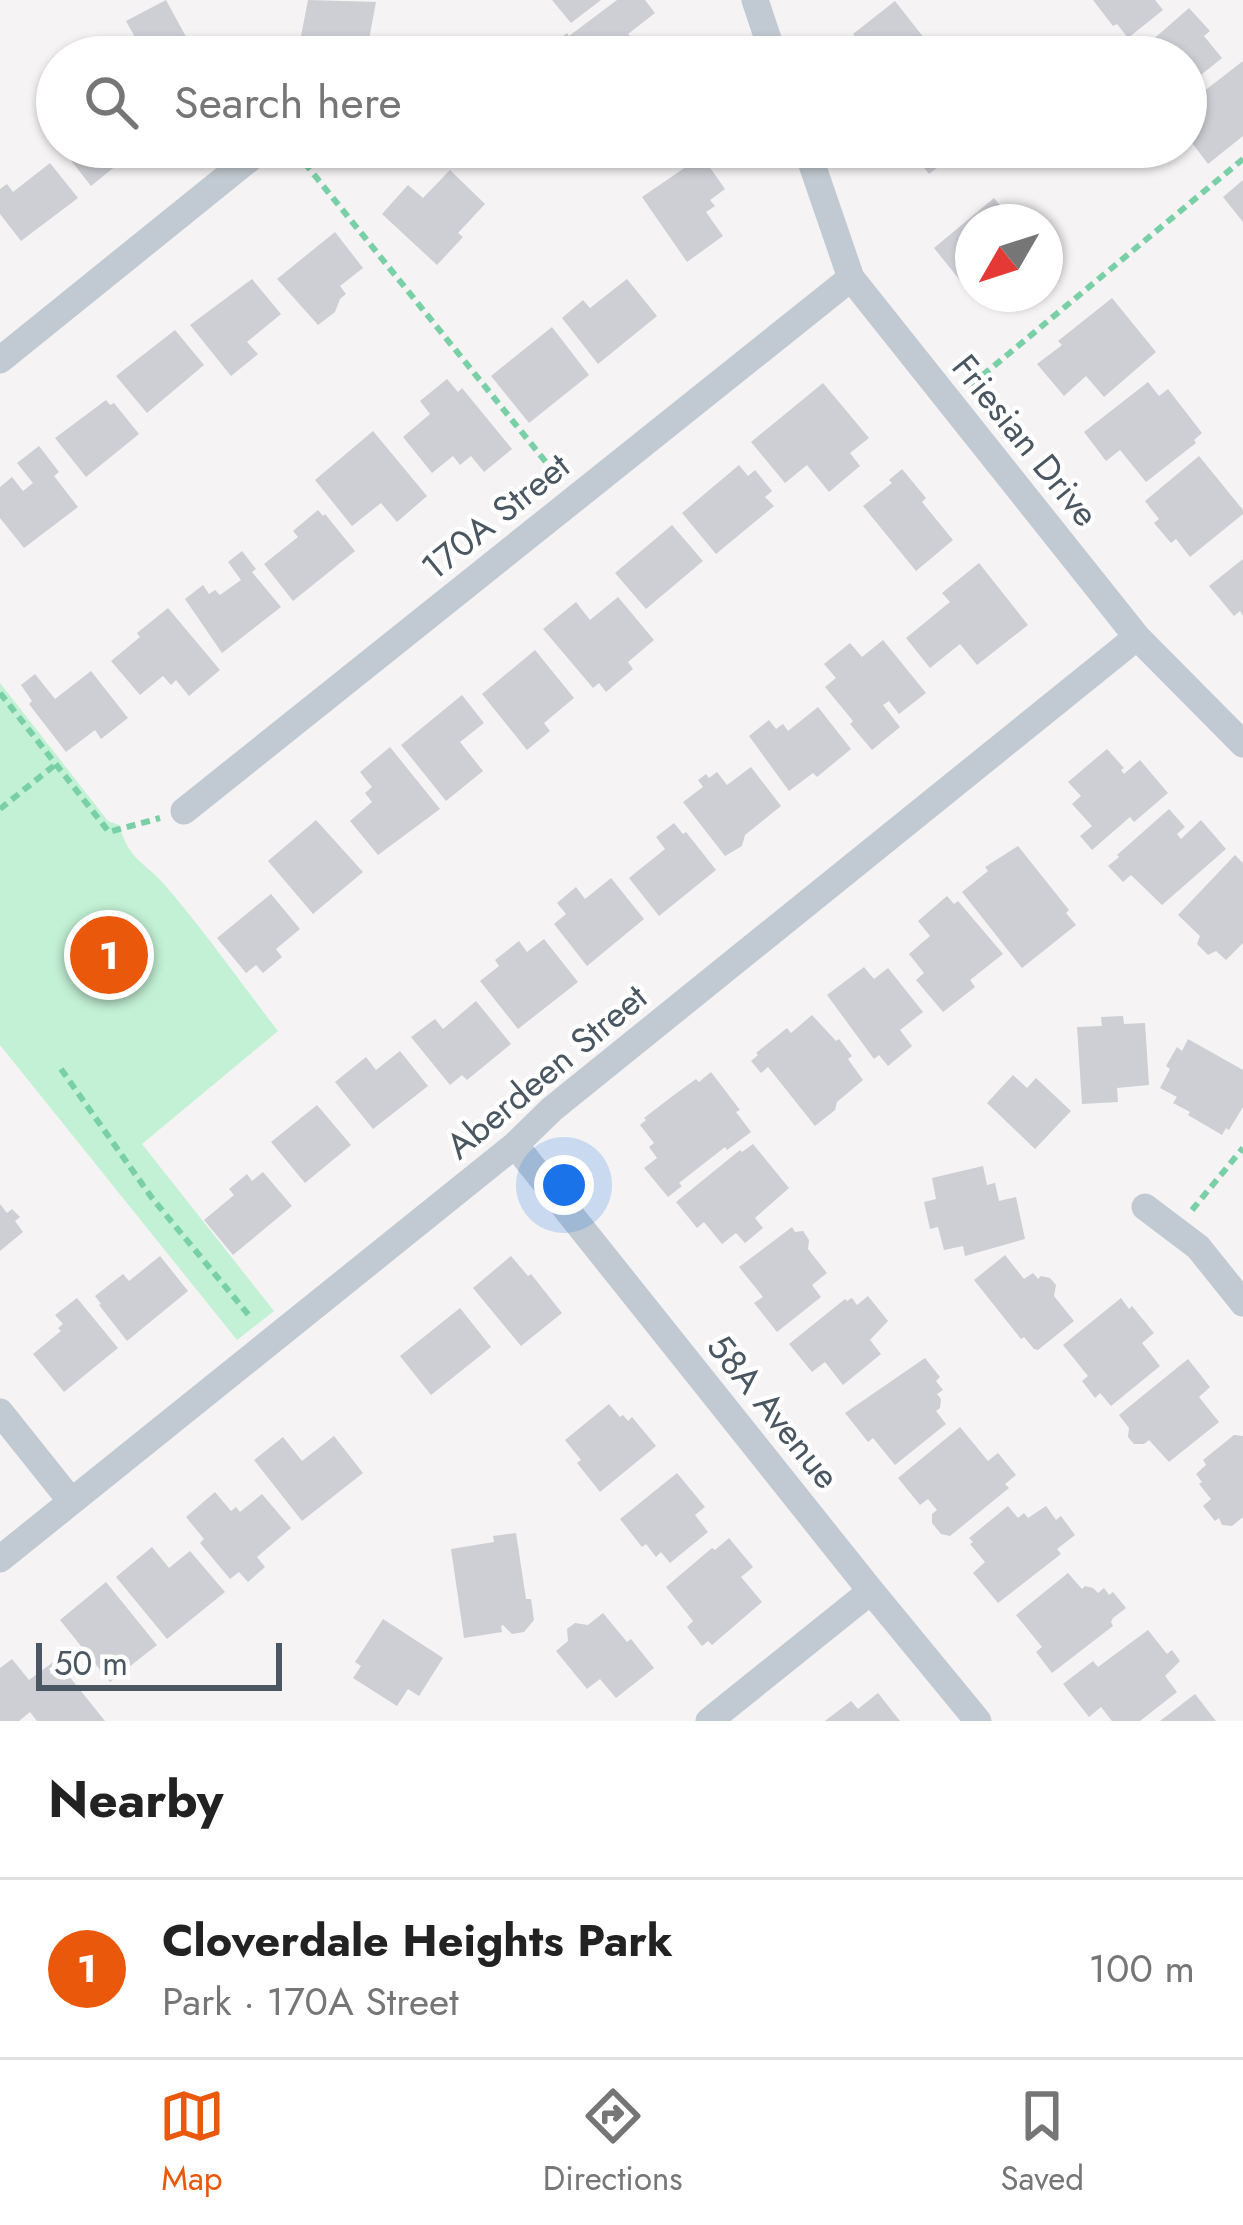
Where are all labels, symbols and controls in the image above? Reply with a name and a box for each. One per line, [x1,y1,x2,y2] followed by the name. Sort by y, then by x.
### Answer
[36,36,1207,168] search box
[78,69,144,135] icon: search
[174,70,402,135] text: Search here
[955,204,1063,312] north arrow
[940,343,1112,537] street label: Friesian Drive
[410,440,580,592] street label: 170A Street
[70,910,148,1000] pin: 1
[434,971,658,1171] street label: Aberdeen Street
[534,1155,594,1215] your location
[695,1322,853,1500] street label: 58A Avenue
[36,1637,282,1690] scale bar
[54,1640,128,1687] text: 50 m
[48,1762,223,1836] text: Nearby
[162,1908,673,1973] text: Cloverdale Heights Park
[77,1940,97,1997] text: 1
[1089,1940,1195,1997] text: 100 m
[162,1973,459,2030] text: Park · 170A Street
[159,2083,225,2202] tab: Map
[543,2083,683,2202] tab: Directions
[1000,2083,1084,2202] tab: Saved

